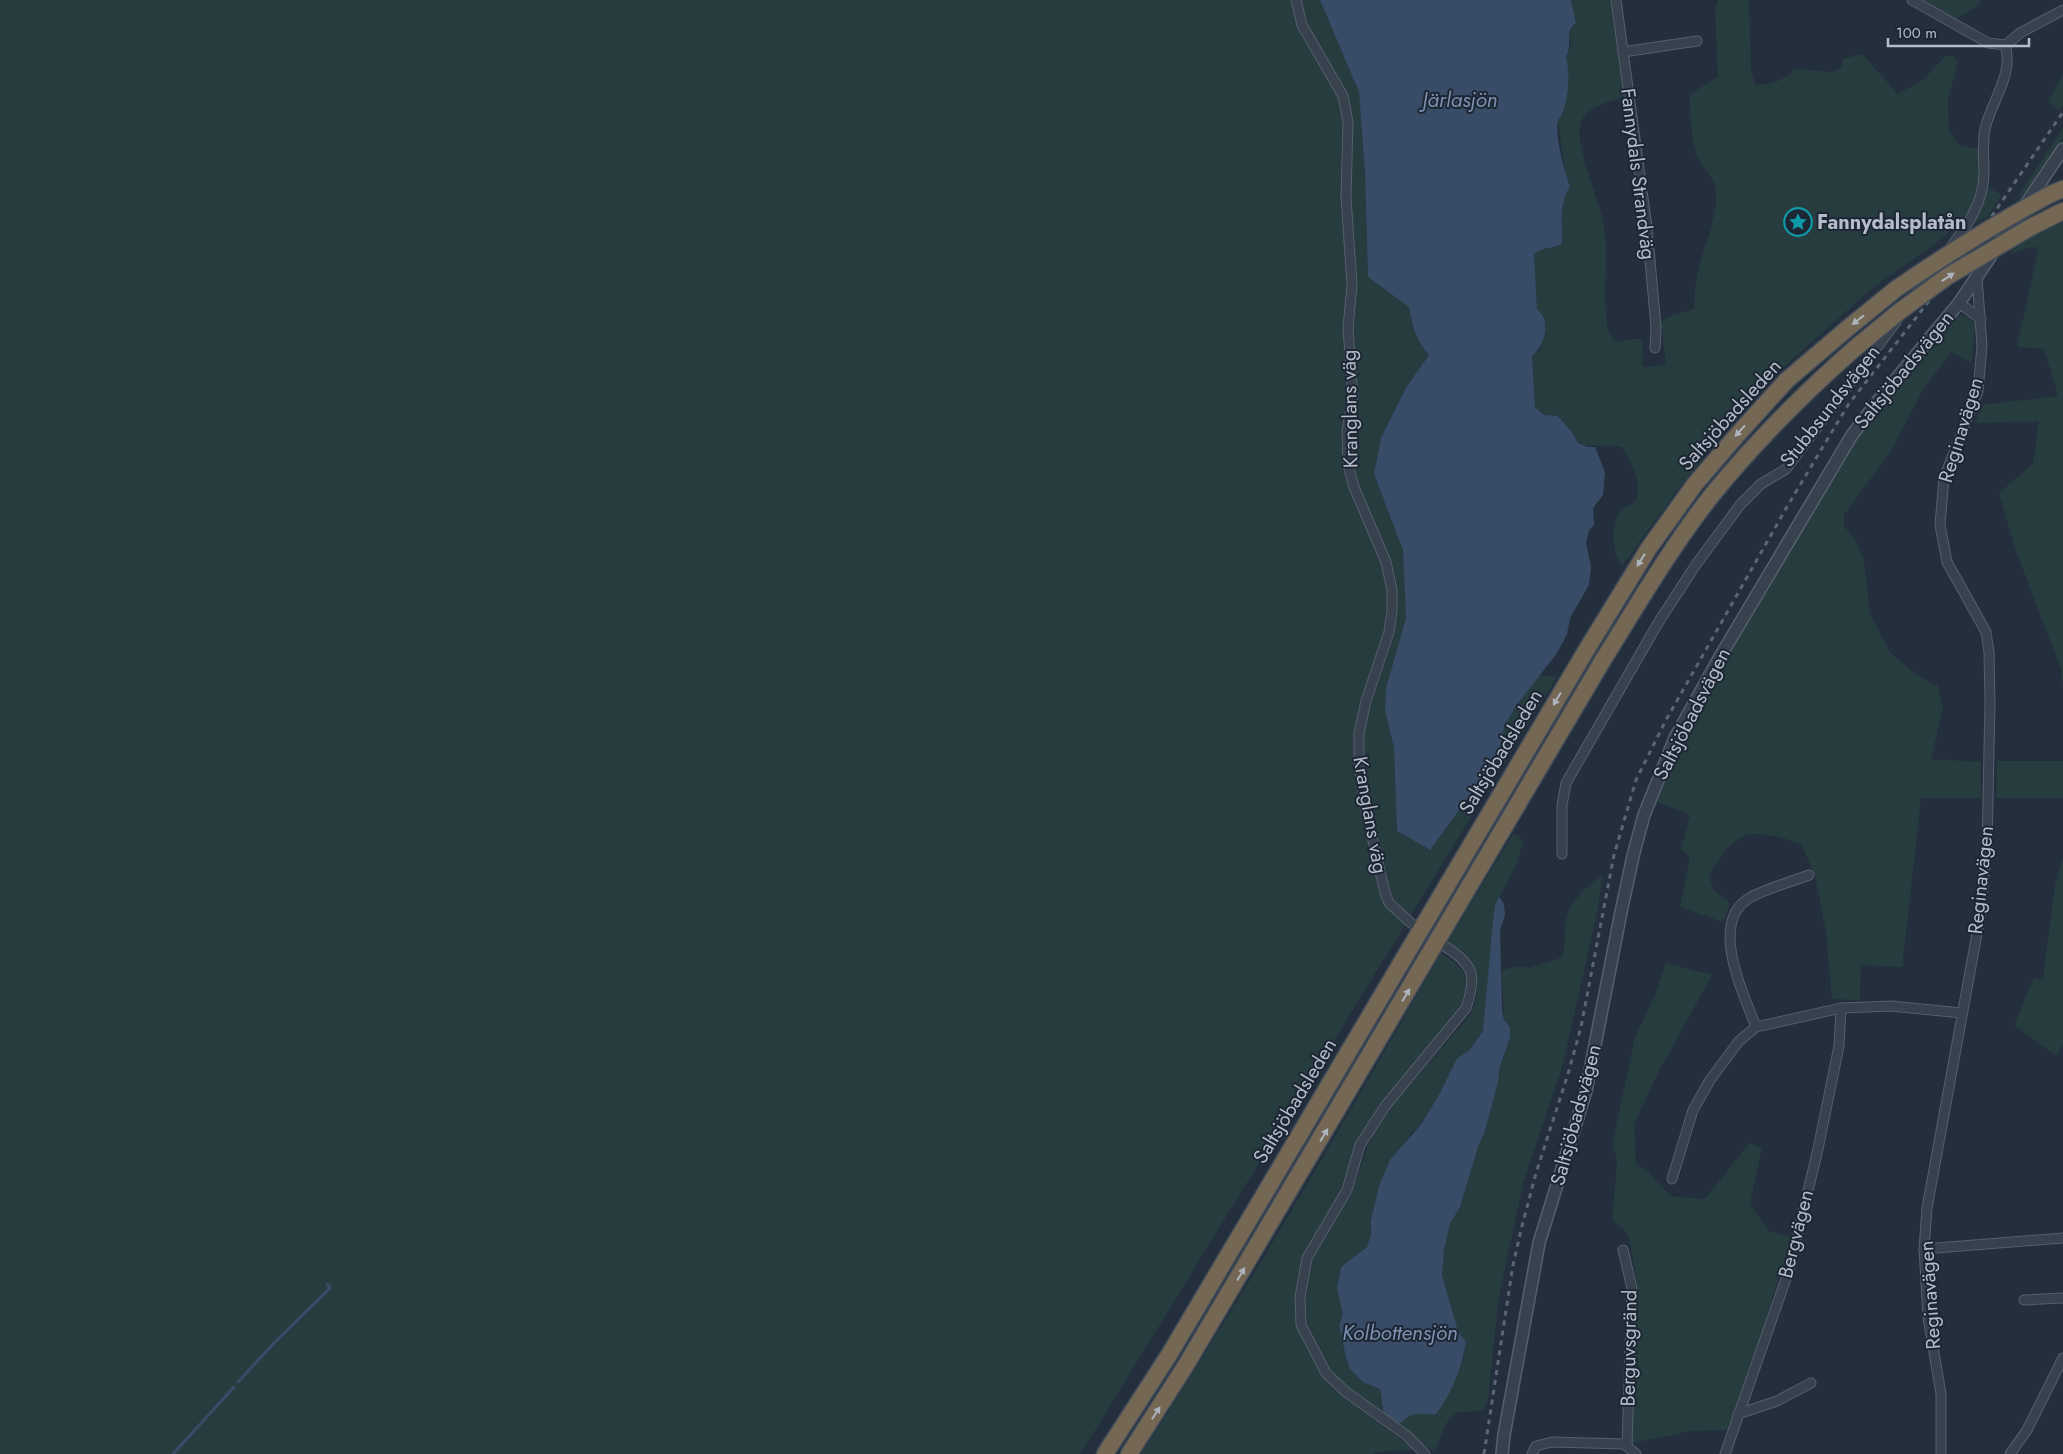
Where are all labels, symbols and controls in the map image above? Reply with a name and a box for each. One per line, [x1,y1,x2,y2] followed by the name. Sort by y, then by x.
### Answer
[1888,15,2029,47] scale bar
[1896,22,1937,44] text: 100 m
[1419,85,1497,115] water label: Järlasjön
[1613,87,1663,261] street label: Fannydals Strandväg
[1783,207,1813,237] place icon: Fannydalsplatån
[1817,208,1966,237] place label: Fannydalsplatån
[1942,272,1955,282] one-way arrow
[1847,305,1961,435] street label: Saltsjöbadsvägen
[1852,314,1865,325] one-way arrow
[1773,339,1887,473] street label: Stubbsundsvägen
[1334,350,1366,468] street label: Kranglans väg
[1672,353,1788,477] street label: Saltsjöbadsleden
[1931,374,1991,486] street label: Reginavägen
[1734,425,1746,437] one-way arrow
[1637,553,1646,567] one-way arrow
[1646,643,1738,785] street label: Saltsjöbadsvägen
[1452,684,1550,820] street label: Saltsjöbadsleden
[1553,692,1562,706] one-way arrow
[1345,754,1395,876] street label: Kranglans väg
[1961,824,2001,936] street label: Reginavägen
[1402,988,1411,1001] one-way arrow
[1246,1033,1344,1169] street label: Saltsjöbadsleden
[1543,1041,1609,1189] street label: Saltsjöbadsvägen
[1319,1128,1328,1141] one-way arrow
[1771,1187,1821,1281] street label: Bergvägen
[1912,1240,1948,1350] street label: Reginavägen
[1236,1268,1245,1281] one-way arrow
[1613,1289,1645,1407] street label: Berguvsgränd
[1342,1318,1458,1348] water label: Kolbottensjön
[1151,1406,1160,1420] one-way arrow

